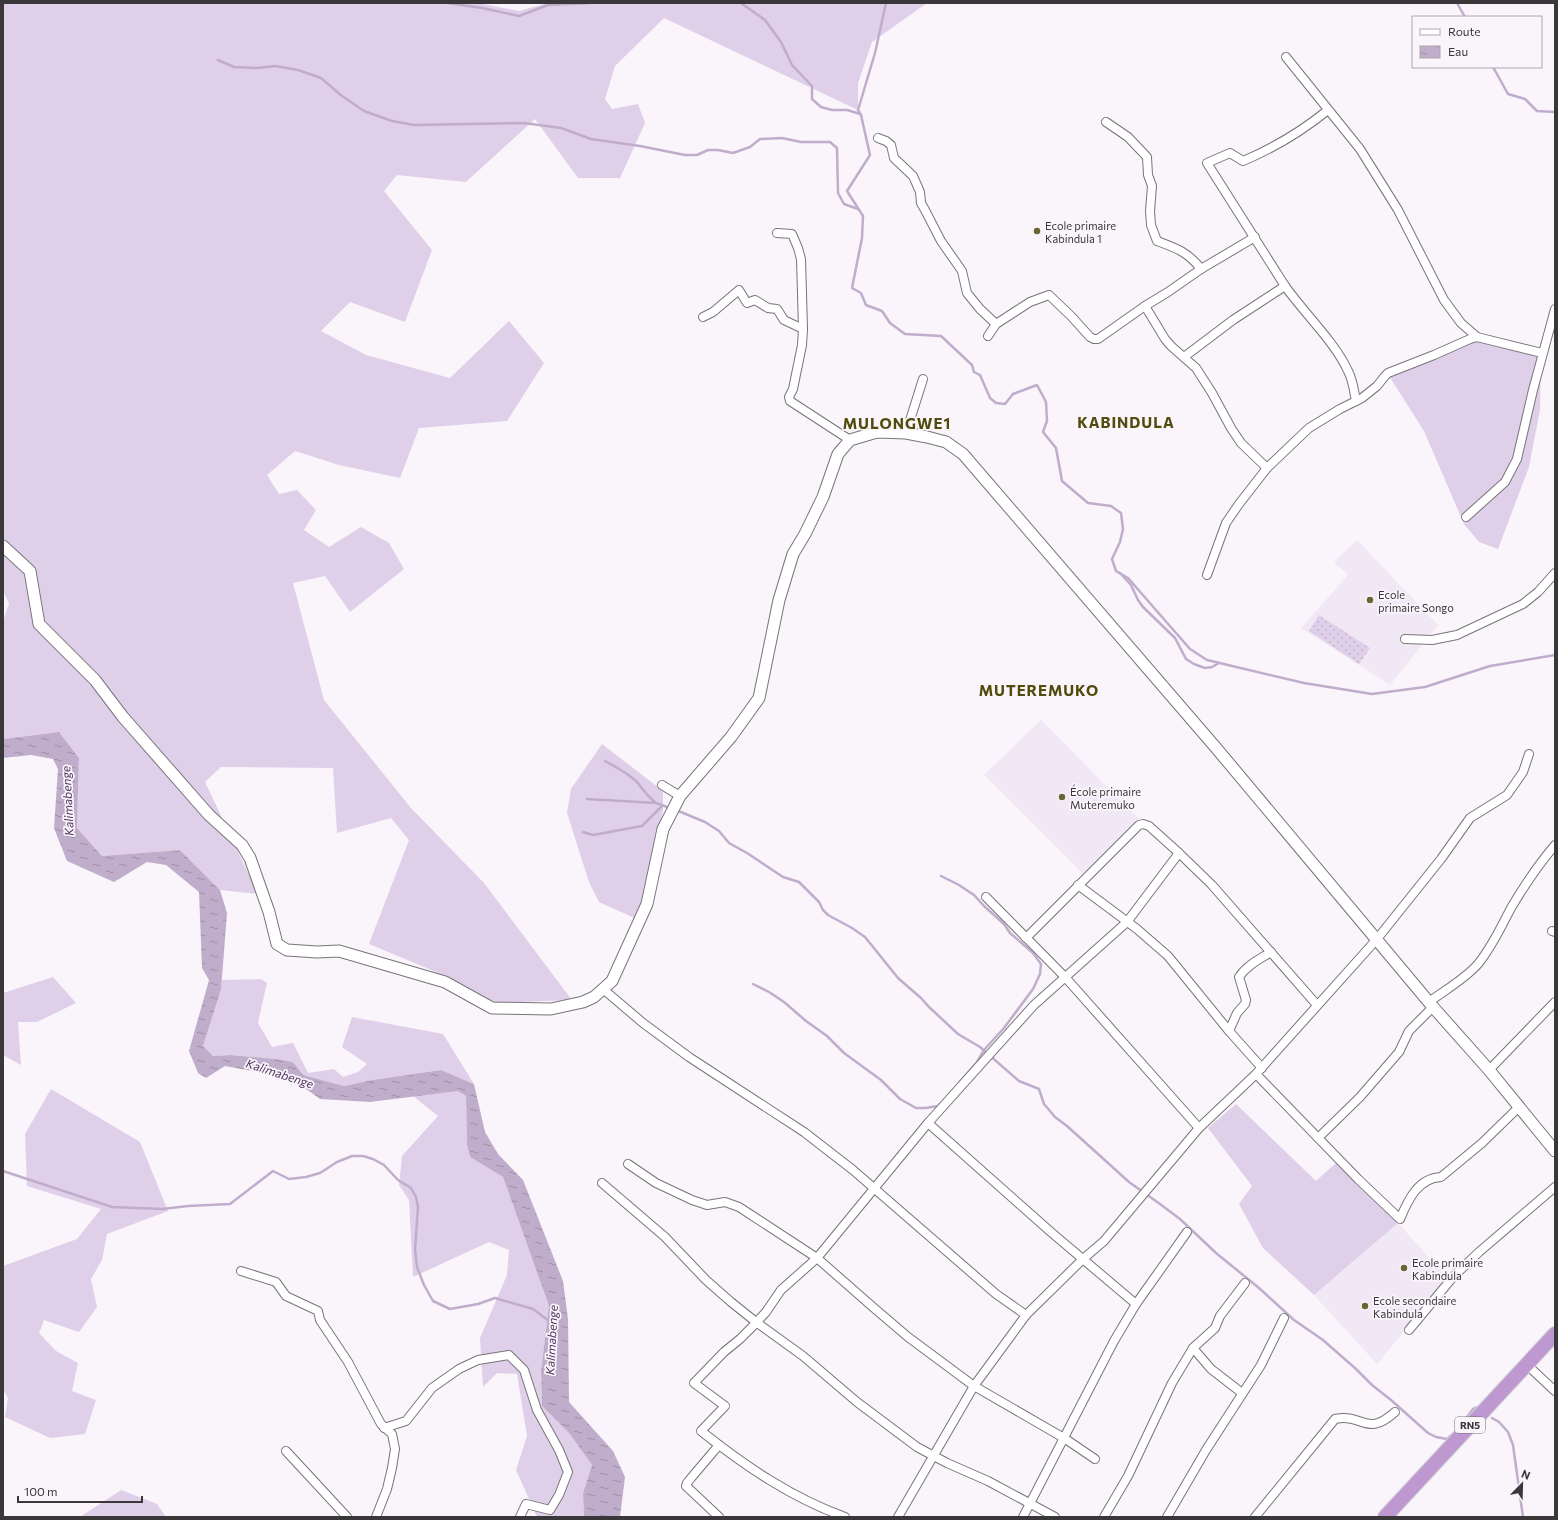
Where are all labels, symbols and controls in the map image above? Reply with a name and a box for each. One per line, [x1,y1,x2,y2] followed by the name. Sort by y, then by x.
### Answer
[1412,16,1542,68] legend
[1448,24,1481,38] text: Route
[1448,44,1468,58] text: Eau
[1045,219,1116,245] place label: Ecole primaire Kabindula 1
[1032,226,1042,236] marker: Ecole primaire Kabindula 1
[1077,413,1175,431] district label: KABINDULA
[843,414,951,432] district label: MULONGWE1
[1378,588,1454,614] place label: Ecole primaire Songo
[1365,595,1375,605] marker: Ecole primaire Songo
[979,681,1099,699] district label: MUTEREMUKO
[58,765,76,836] water label: Kalimabenge
[1070,784,1141,811] place label: École primaire Muteremuko
[1057,792,1067,802] marker: École primaire Muteremuko
[244,1055,316,1091] water label: Kalimabenge
[1412,1256,1483,1282] place label: Ecole primaire Kabindula
[1399,1263,1409,1273] marker: Ecole primaire Kabindula
[1373,1294,1457,1320] place label: Ecole secondaire Kabindula
[1360,1301,1370,1311] marker: Ecole secondaire Kabindula
[542,1304,560,1375] water label: Kalimabenge
[1455,1417,1485,1433] road number: RN5
[1502,1464,1542,1504] north arrow
[1520,1467,1532,1482] text: N
[18,1478,142,1504] scale bar
[24,1484,58,1498] text: 100 m

